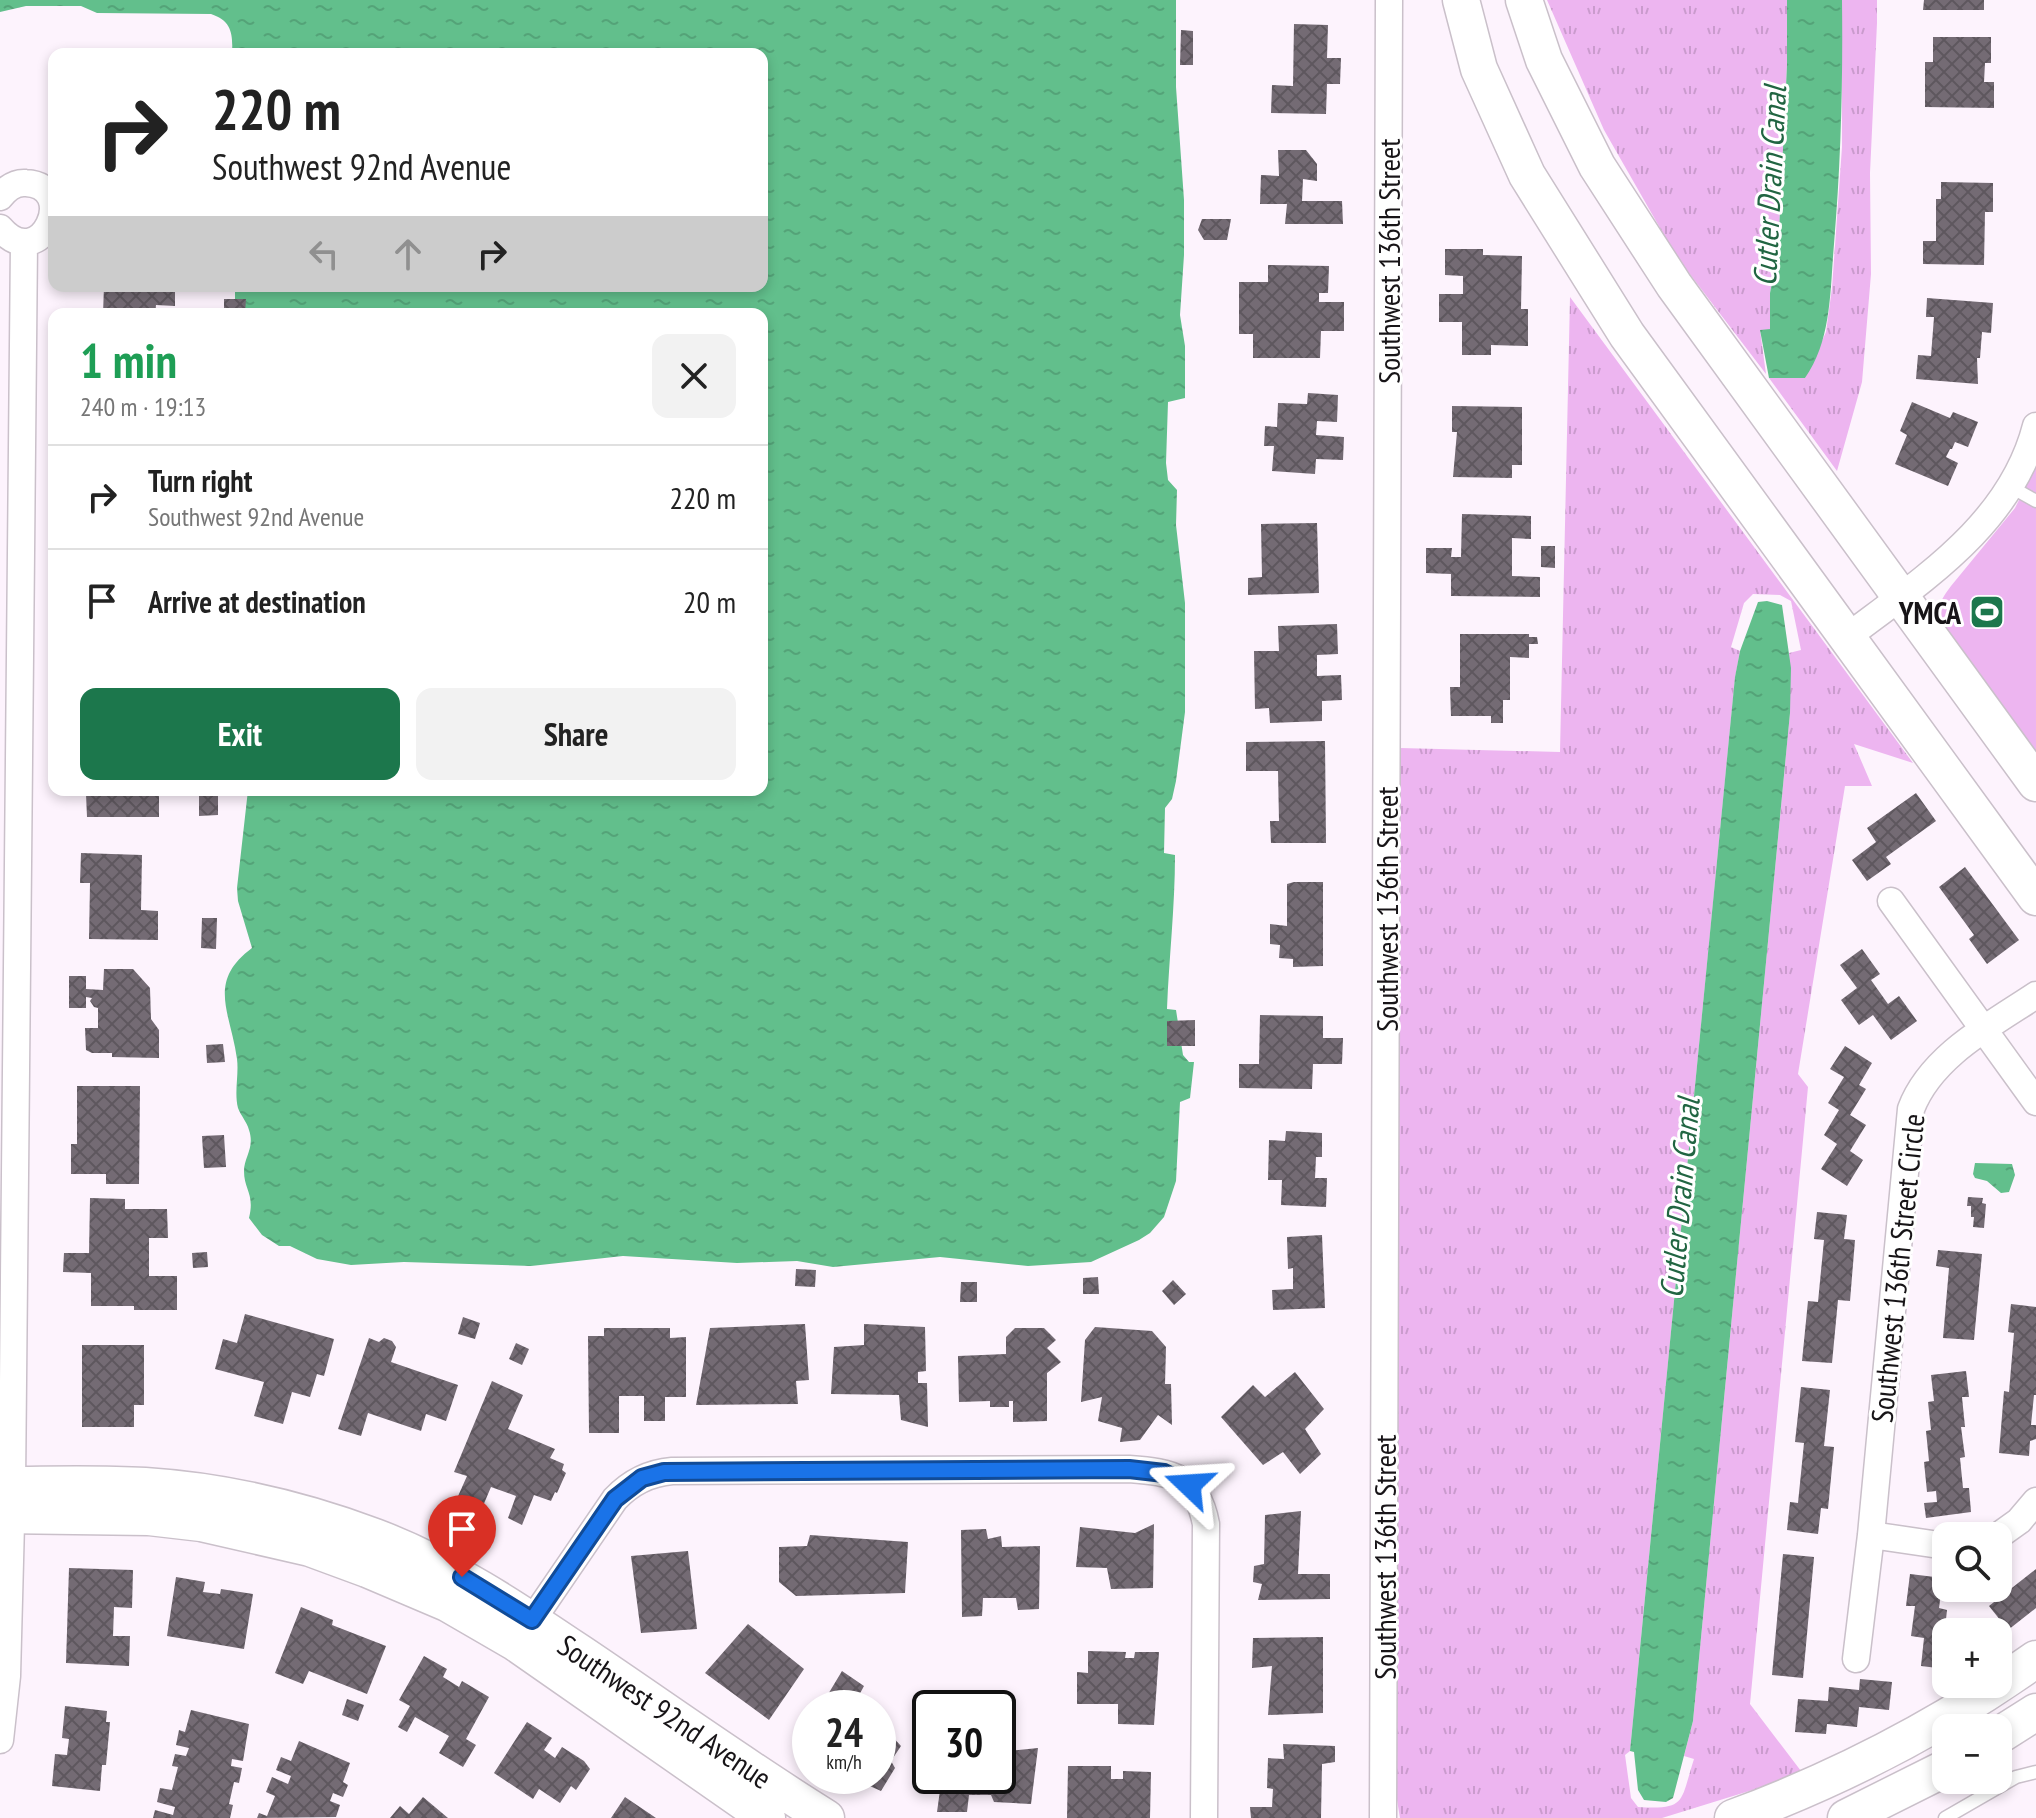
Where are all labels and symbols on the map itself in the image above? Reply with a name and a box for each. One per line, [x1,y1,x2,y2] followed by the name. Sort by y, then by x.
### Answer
[1743,82,1795,287] water label: Cutler Drain Canal
[1369,138,1408,384] street label: Southwest 136th Street
[1898,593,1962,632] place label: YMCA
[1968,593,2006,631] sports icon: YMCA
[1367,786,1406,1032] street label: Southwest 136th Street
[1649,1094,1709,1300] water label: Cutler Drain Canal
[1861,1112,1933,1424] street label: Southwest 136th Street Circle
[1365,1434,1404,1680] street label: Southwest 136th Street
[1147,1443,1231,1527] position arrow
[428,1495,496,1577] pin
[551,1625,779,1797] street label: Southwest 92nd Avenue
[912,1690,1016,1794] speed limit sign: 30

